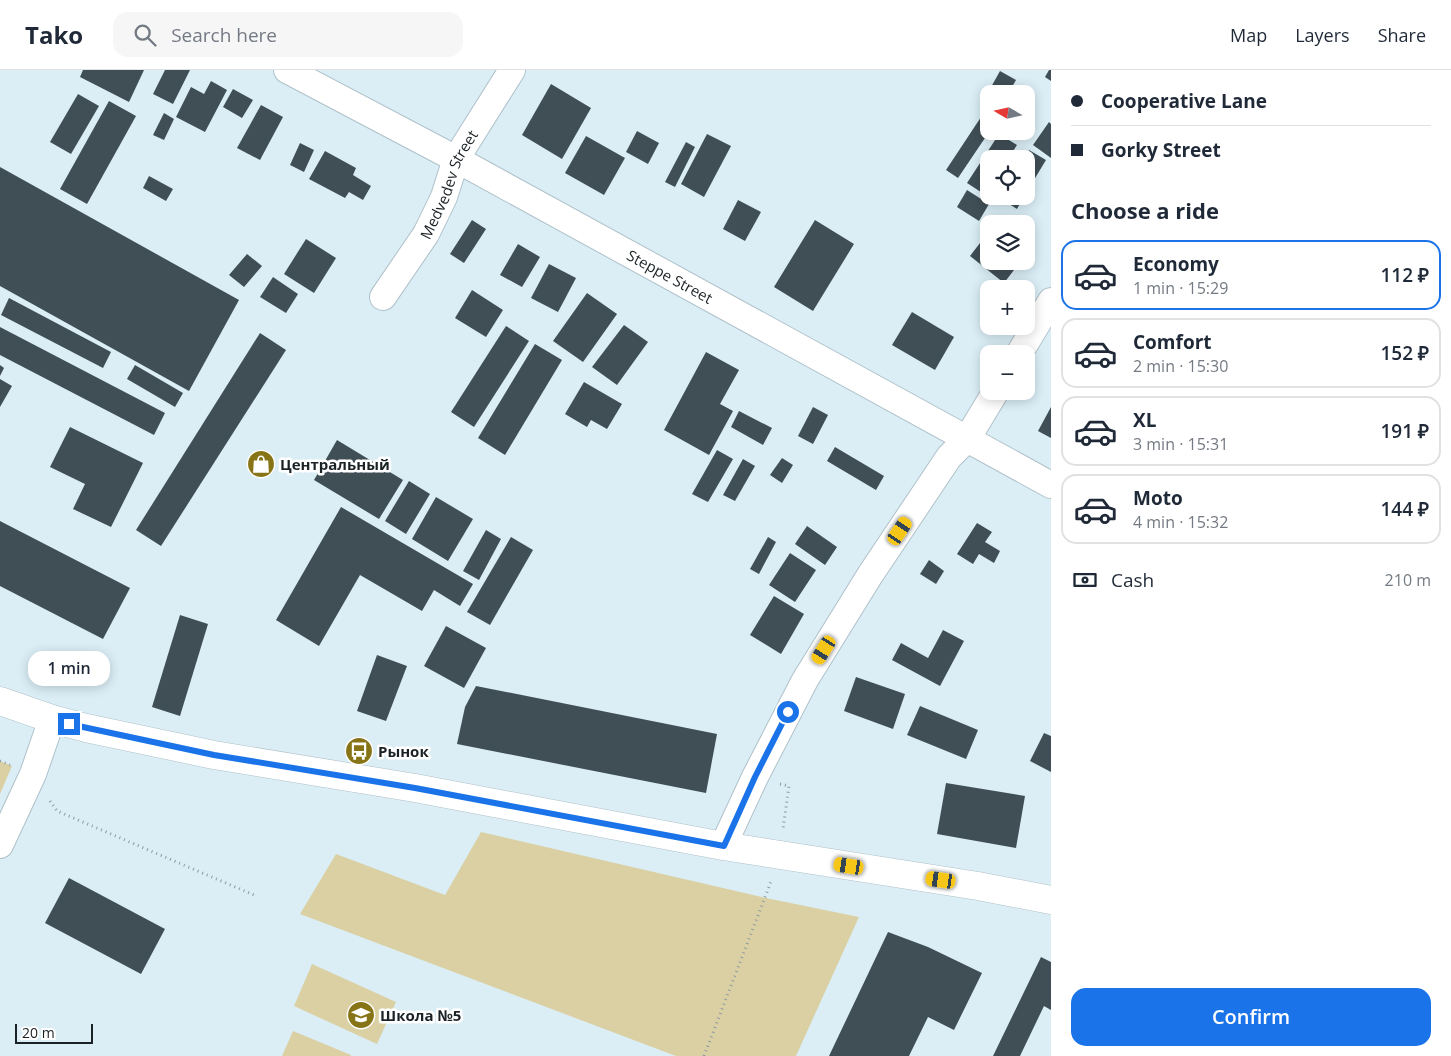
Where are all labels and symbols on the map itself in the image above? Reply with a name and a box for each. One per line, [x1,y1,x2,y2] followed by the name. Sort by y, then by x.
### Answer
[980,85,1035,140] north arrow
[415,126,482,242] street label: Medvedev Street
[624,245,716,308] street label: Steppe Street
[246,449,276,479] shop icon: Центральный
[280,454,390,474] place label: Центральный
[885,514,914,548] car
[809,633,838,667] car
[28,652,110,686] callout: 1 min
[777,701,799,723] route start
[58,713,80,735] route end
[344,736,374,766] bus stop icon: Рынок
[378,741,429,761] place label: Рынок
[833,856,864,876] car
[925,870,956,890] car
[346,1000,376,1030] school or university icon: Школа №5
[380,1005,461,1025] place label: Школа №5
[15,1021,92,1044] scale bar

